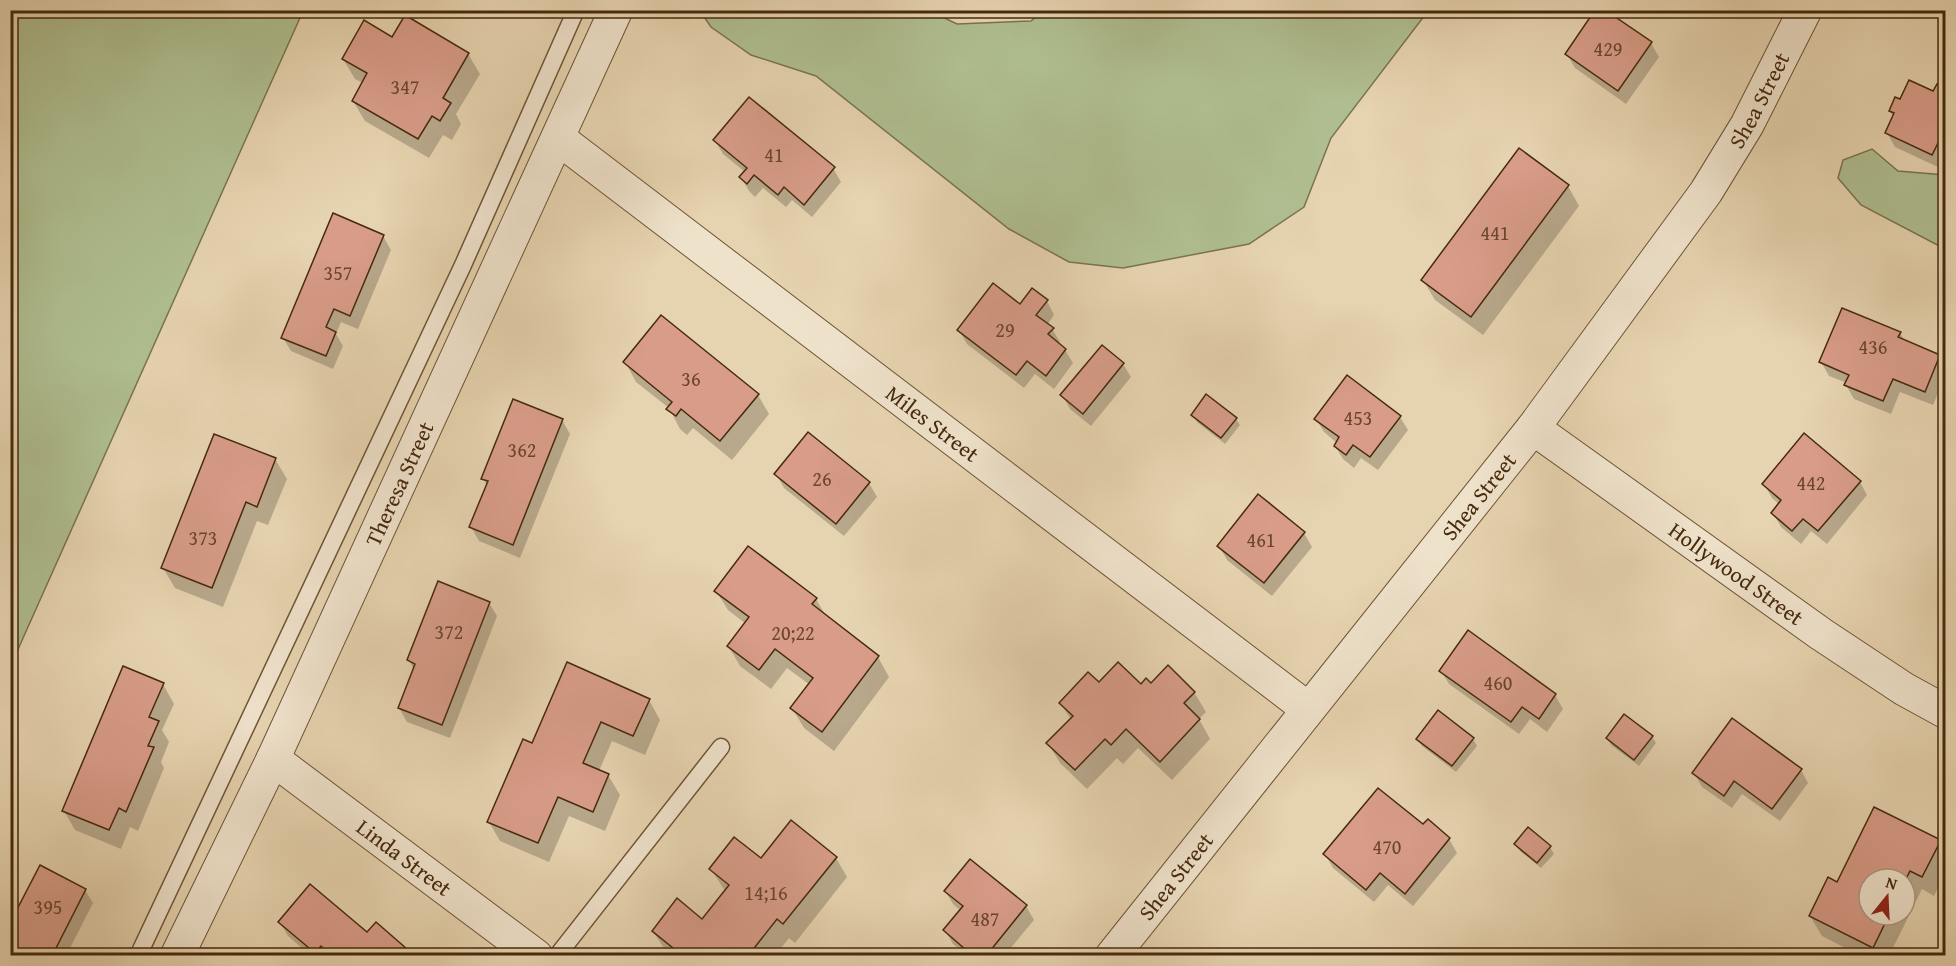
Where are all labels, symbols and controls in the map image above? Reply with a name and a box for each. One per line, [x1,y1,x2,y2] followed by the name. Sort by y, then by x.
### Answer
[1594,34,1622,63] house number: 429
[1720,46,1797,154] street label: Shea Street
[391,72,419,101] house number: 347
[764,140,784,169] house number: 41
[1481,218,1509,247] house number: 441
[324,258,352,287] house number: 357
[995,315,1015,344] house number: 29
[1859,332,1887,361] house number: 436
[681,364,701,393] house number: 36
[879,377,986,470] street label: Miles Street
[1344,403,1372,432] house number: 453
[357,416,442,551] street label: Theresa Street
[508,435,536,464] house number: 362
[1434,445,1524,547] street label: Shea Street
[812,464,832,493] house number: 26
[1797,468,1825,497] house number: 442
[1662,514,1811,633] street label: Hollywood Street
[189,523,217,552] house number: 373
[1247,525,1275,554] house number: 461
[435,617,463,646] house number: 372
[771,618,815,647] house number: 20;22
[1484,668,1512,697] house number: 460
[350,811,459,904] street label: Linda Street
[1131,825,1221,927] street label: Shea Street
[1373,832,1401,861] house number: 470
[1857,867,1917,927] north arrow
[1883,870,1901,896] text: N
[744,878,788,907] house number: 14;16
[34,892,62,921] house number: 395
[971,904,999,933] house number: 487

